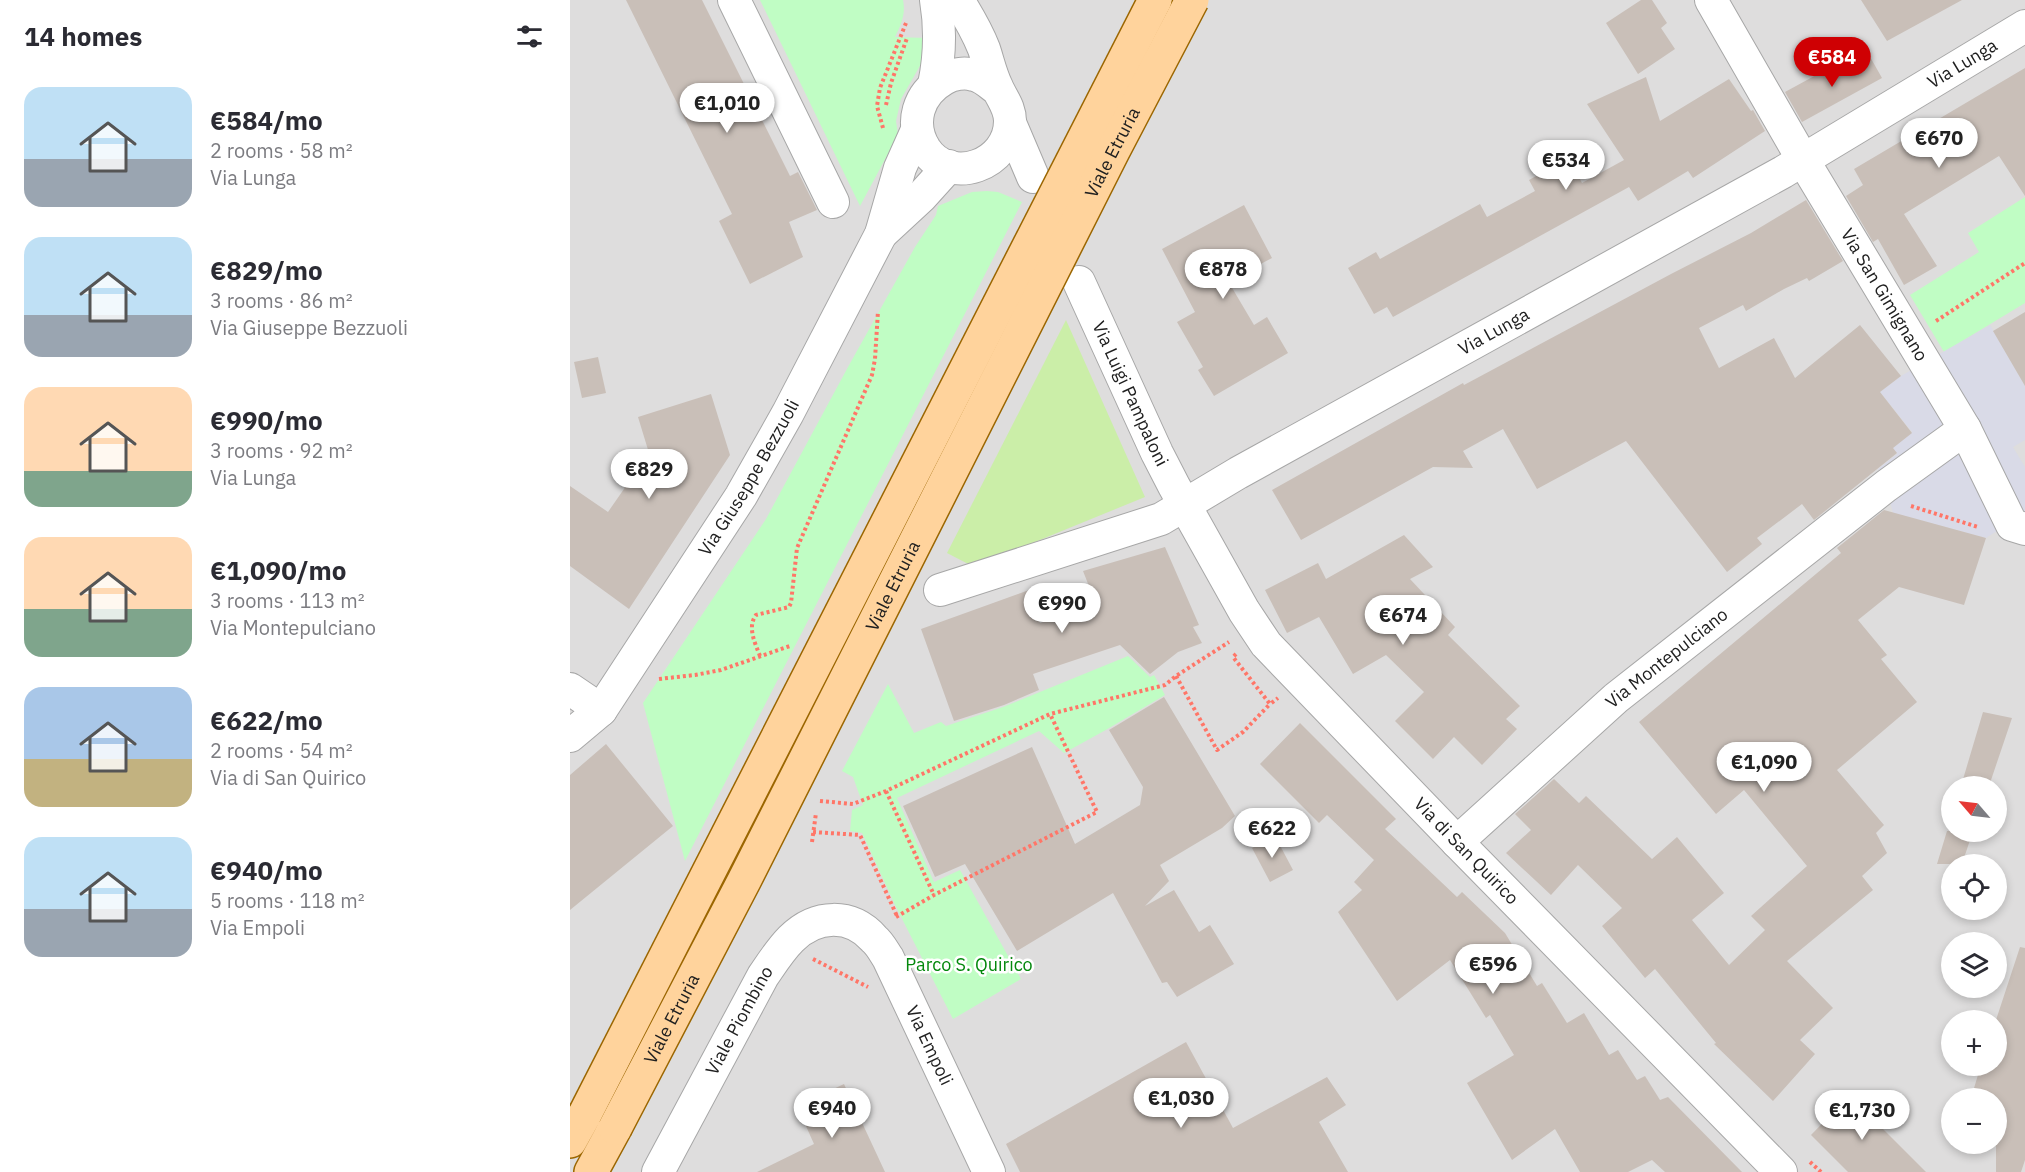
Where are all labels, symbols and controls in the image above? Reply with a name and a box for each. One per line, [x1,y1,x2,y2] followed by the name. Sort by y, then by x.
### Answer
[24,19,142,53] text: 14 homes
[513,20,546,53] icon: filters
[1923,33,2002,93] street label: Via Lunga
[1796,37,1868,88] pin: €584
[1808,43,1856,70] text: €584
[678,83,776,134] pin: €1,010
[694,89,760,116] text: €1,010
[210,103,323,137] text: €584/mo
[1079,103,1145,201] street label: Viale Etruria
[72,111,144,183] icon: home
[1903,118,1975,169] pin: €670
[1915,124,1963,151] text: €670
[210,137,353,164] text: 2 rooms · 58 m²
[1530,140,1602,191] pin: €534
[1542,146,1590,173] text: €534
[210,164,296,191] text: Via Lunga
[1836,224,1933,365] street label: Via San Gimignano
[1187,249,1259,300] pin: €878
[210,253,323,287] text: €829/mo
[1199,255,1247,282] text: €878
[72,261,144,333] icon: home
[210,287,353,314] text: 3 rooms · 86 m²
[1454,302,1533,360] street label: Via Lunga
[210,314,408,341] text: Via Giuseppe Bezzuoli
[1087,317,1174,470] street label: Via Luigi Pampaloni
[693,395,804,560] street label: Via Giuseppe Bezzuoli
[210,403,323,437] text: €990/mo
[72,411,144,483] icon: home
[210,437,353,464] text: 3 rooms · 92 m²
[613,449,685,500] pin: €829
[625,455,673,482] text: €829
[210,464,296,491] text: Via Lunga
[860,536,925,635] street label: Viale Etruria
[210,553,346,587] text: €1,090/mo
[72,561,144,633] icon: home
[1026,583,1098,634] pin: €990
[210,587,365,614] text: 3 rooms · 113 m²
[1038,589,1086,616] text: €990
[1367,595,1439,646] pin: €674
[1379,601,1427,628] text: €674
[1600,603,1732,713] street label: Via Montepulciano
[210,614,376,641] text: Via Montepulciano
[210,703,323,737] text: €622/mo
[72,711,144,783] icon: home
[210,737,353,764] text: 2 rooms · 54 m²
[1715,742,1813,793] pin: €1,090
[1731,748,1797,775] text: €1,090
[210,764,366,791] text: Via di San Quirico
[1941,776,2007,842] north arrow
[1941,776,2007,1154] map controls
[1409,792,1524,909] street label: Via di San Quirico
[1236,808,1308,859] pin: €622
[1248,814,1296,841] text: €622
[210,853,323,887] text: €940/mo
[1941,854,2007,920] button: locate
[72,861,144,933] icon: home
[210,887,365,914] text: 5 rooms · 118 m²
[210,914,305,941] text: Via Empoli
[1941,932,2007,998] button: layers
[1457,944,1529,995] pin: €596
[1469,950,1517,977] text: €596
[905,953,1033,976] park label: Parco S. Quirico
[700,961,778,1079] street label: Viale Piombino
[638,969,705,1068] street label: Viale Etruria
[901,1002,958,1089] street label: Via Empoli
[1941,1010,2007,1076] button: +
[1132,1078,1230,1129] pin: €1,030
[1148,1084,1214,1111] text: €1,030
[796,1088,868,1139] pin: €940
[1941,1088,2007,1154] button: −
[1813,1090,1911,1141] pin: €1,730
[808,1094,856,1121] text: €940
[1829,1096,1895,1123] text: €1,730

